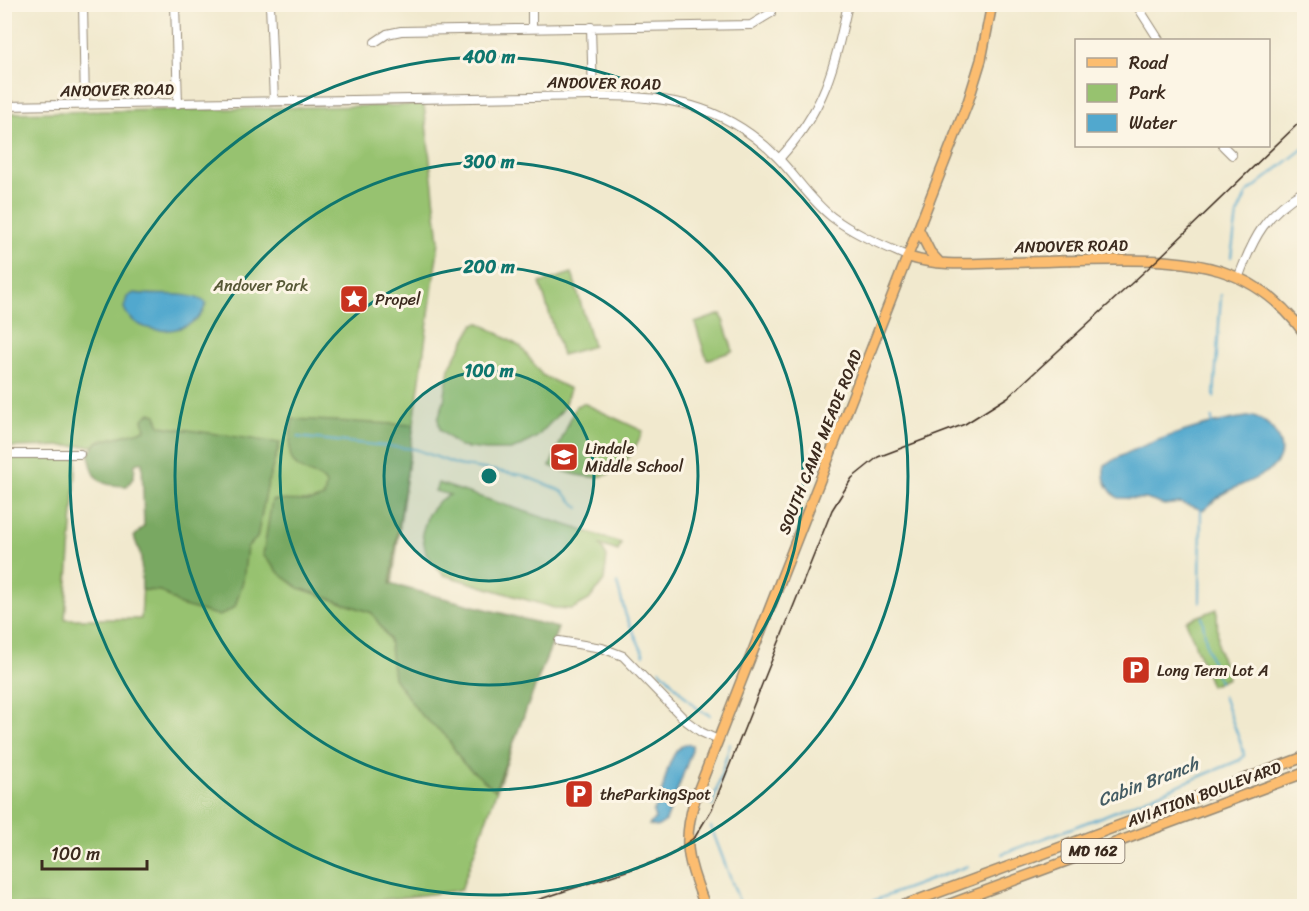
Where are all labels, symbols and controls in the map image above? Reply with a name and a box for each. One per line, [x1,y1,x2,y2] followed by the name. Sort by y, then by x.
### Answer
[1075,39,1270,147] legend
[462,41,515,73] text: 400 m
[1129,47,1169,79] text: Road
[546,67,662,98] street label: ANDOVER ROAD
[59,75,175,106] street label: ANDOVER ROAD
[1129,77,1166,109] text: Park
[1129,107,1178,139] text: Water
[462,146,515,178] text: 300 m
[1013,231,1129,262] street label: ANDOVER ROAD
[462,251,515,283] text: 200 m
[213,271,308,300] park label: Andover Park
[338,283,370,315] place icon: Propel
[375,285,421,314] place label: Propel
[770,345,871,539] street label: SOUTH CAMP MEADE ROAD
[465,355,514,387] text: 100 m
[585,434,684,481] place label: Lindale Middle School
[548,441,580,473] school or university icon: Lindale Middle School
[479,466,499,486] centre of rings
[1120,654,1152,686] parking icon: Long Term Lot A
[1157,656,1269,685] place label: Long Term Lot A
[1093,748,1204,816] water label: Cabin Branch
[1122,752,1286,836] street label: AVIATION BOULEVARD
[563,778,595,810] parking icon: theParkingSpot
[600,780,711,809] place label: theParkingSpot
[42,833,147,871] scale bar
[51,838,100,870] text: 100 m
[1062,839,1124,863] road number: MD 162

